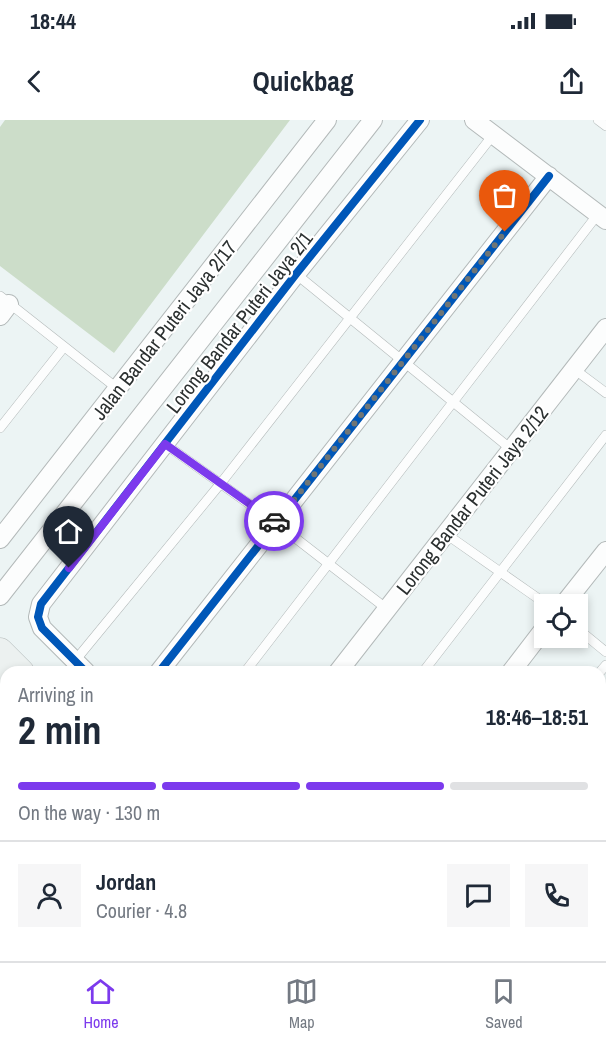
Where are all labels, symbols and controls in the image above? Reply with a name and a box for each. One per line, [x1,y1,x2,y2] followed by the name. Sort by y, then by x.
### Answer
[30,6,76,36] text: 18:44
[253,63,353,99] text: Quickbag
[18,65,51,98] icon: back
[555,65,588,98] icon: share
[479,170,530,232] pin
[488,179,521,212] icon: bag
[160,226,318,418] street label: Lorong Bandar Puteri Jaya 2/1
[85,235,243,425] street label: Jalan Bandar Puteri Jaya 2/17
[390,400,554,600] street label: Lorong Bandar Puteri Jaya 2/12
[244,491,304,551] courier
[258,505,291,538] icon: car
[43,506,94,568] pin
[52,515,85,548] icon: home
[534,594,588,648] map controls
[534,594,588,648] button: locate
[18,681,94,708] text: Arriving in
[486,702,588,732] text: 18:46–18:51
[18,704,102,756] text: 2 min
[18,799,160,826] text: On the way · 130 m
[18,864,81,927] button: person
[447,864,510,927] button: chat
[525,864,588,927] button: phone
[96,867,156,897] text: Jordan
[96,897,187,924] text: Courier · 4.8
[83,975,118,1033] tab: Home
[285,975,318,1033] tab: Map
[485,975,523,1033] tab: Saved

